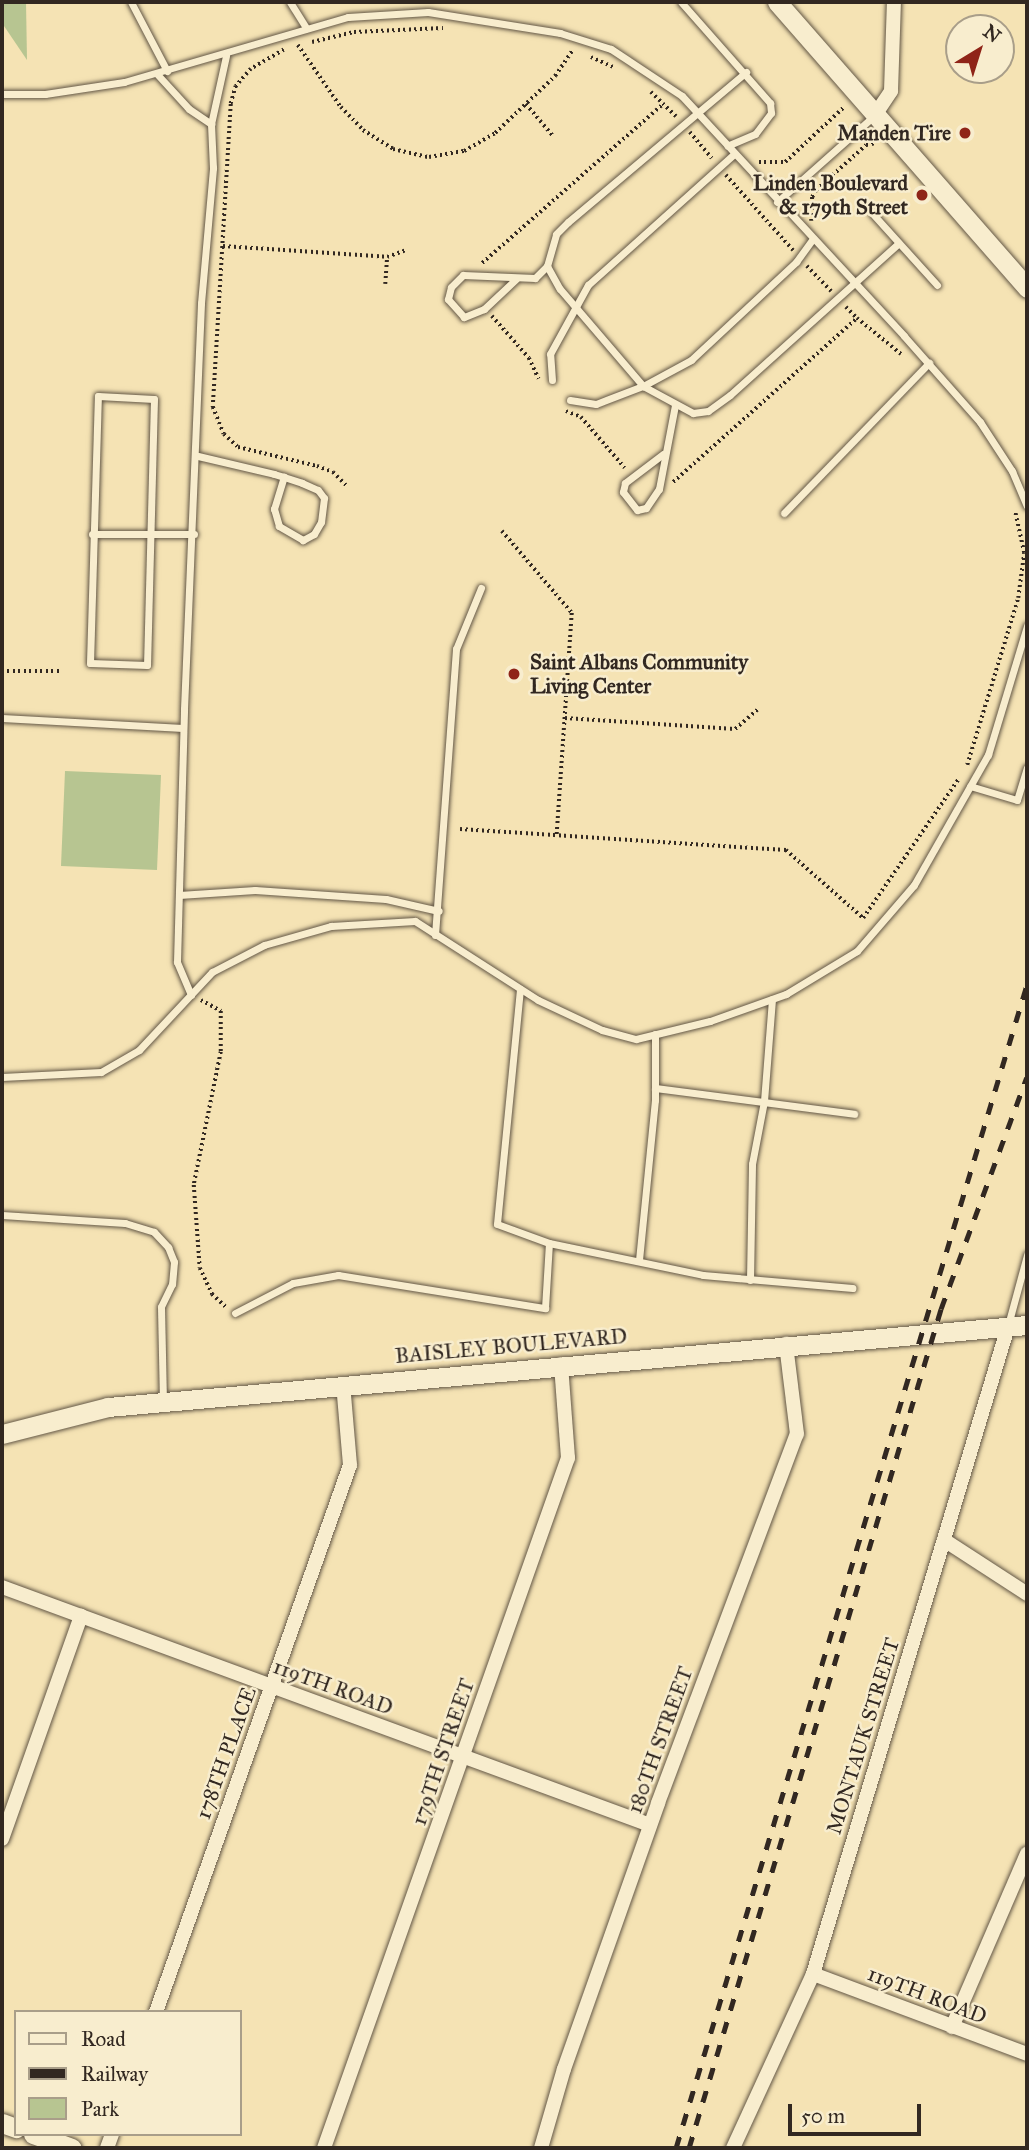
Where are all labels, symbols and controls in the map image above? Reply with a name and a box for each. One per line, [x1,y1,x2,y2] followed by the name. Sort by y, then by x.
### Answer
[945,14,1015,84] north arrow
[979,20,1005,48] text: N
[837,120,951,146] place label: Manden Tire
[957,125,973,141] marker: Manden Tire
[753,170,908,220] place label: Linden Boulevard & 179th Street
[914,187,930,203] marker: Linden Boulevard & 179th Street
[530,649,748,699] place label: Saint Albans Community Living Center
[504,664,524,684] marker: Saint Albans Community Living Center
[394,1323,628,1369] street label: BAISLEY BOULEVARD
[821,1635,905,1837] street label: MONTAUK STREET
[270,1654,396,1720] street label: 119TH ROAD
[622,1663,698,1817] street label: 180TH STREET
[406,1675,480,1829] street label: 179TH STREET
[190,1683,262,1823] street label: 178TH PLACE
[864,1961,990,2029] street label: 119TH ROAD
[14,2010,242,2136] legend
[81,2026,126,2052] text: Road
[81,2061,148,2087] text: Railway
[791,2090,924,2134] scale bar
[81,2096,119,2122] text: Park
[801,2103,845,2129] text: 50 m

